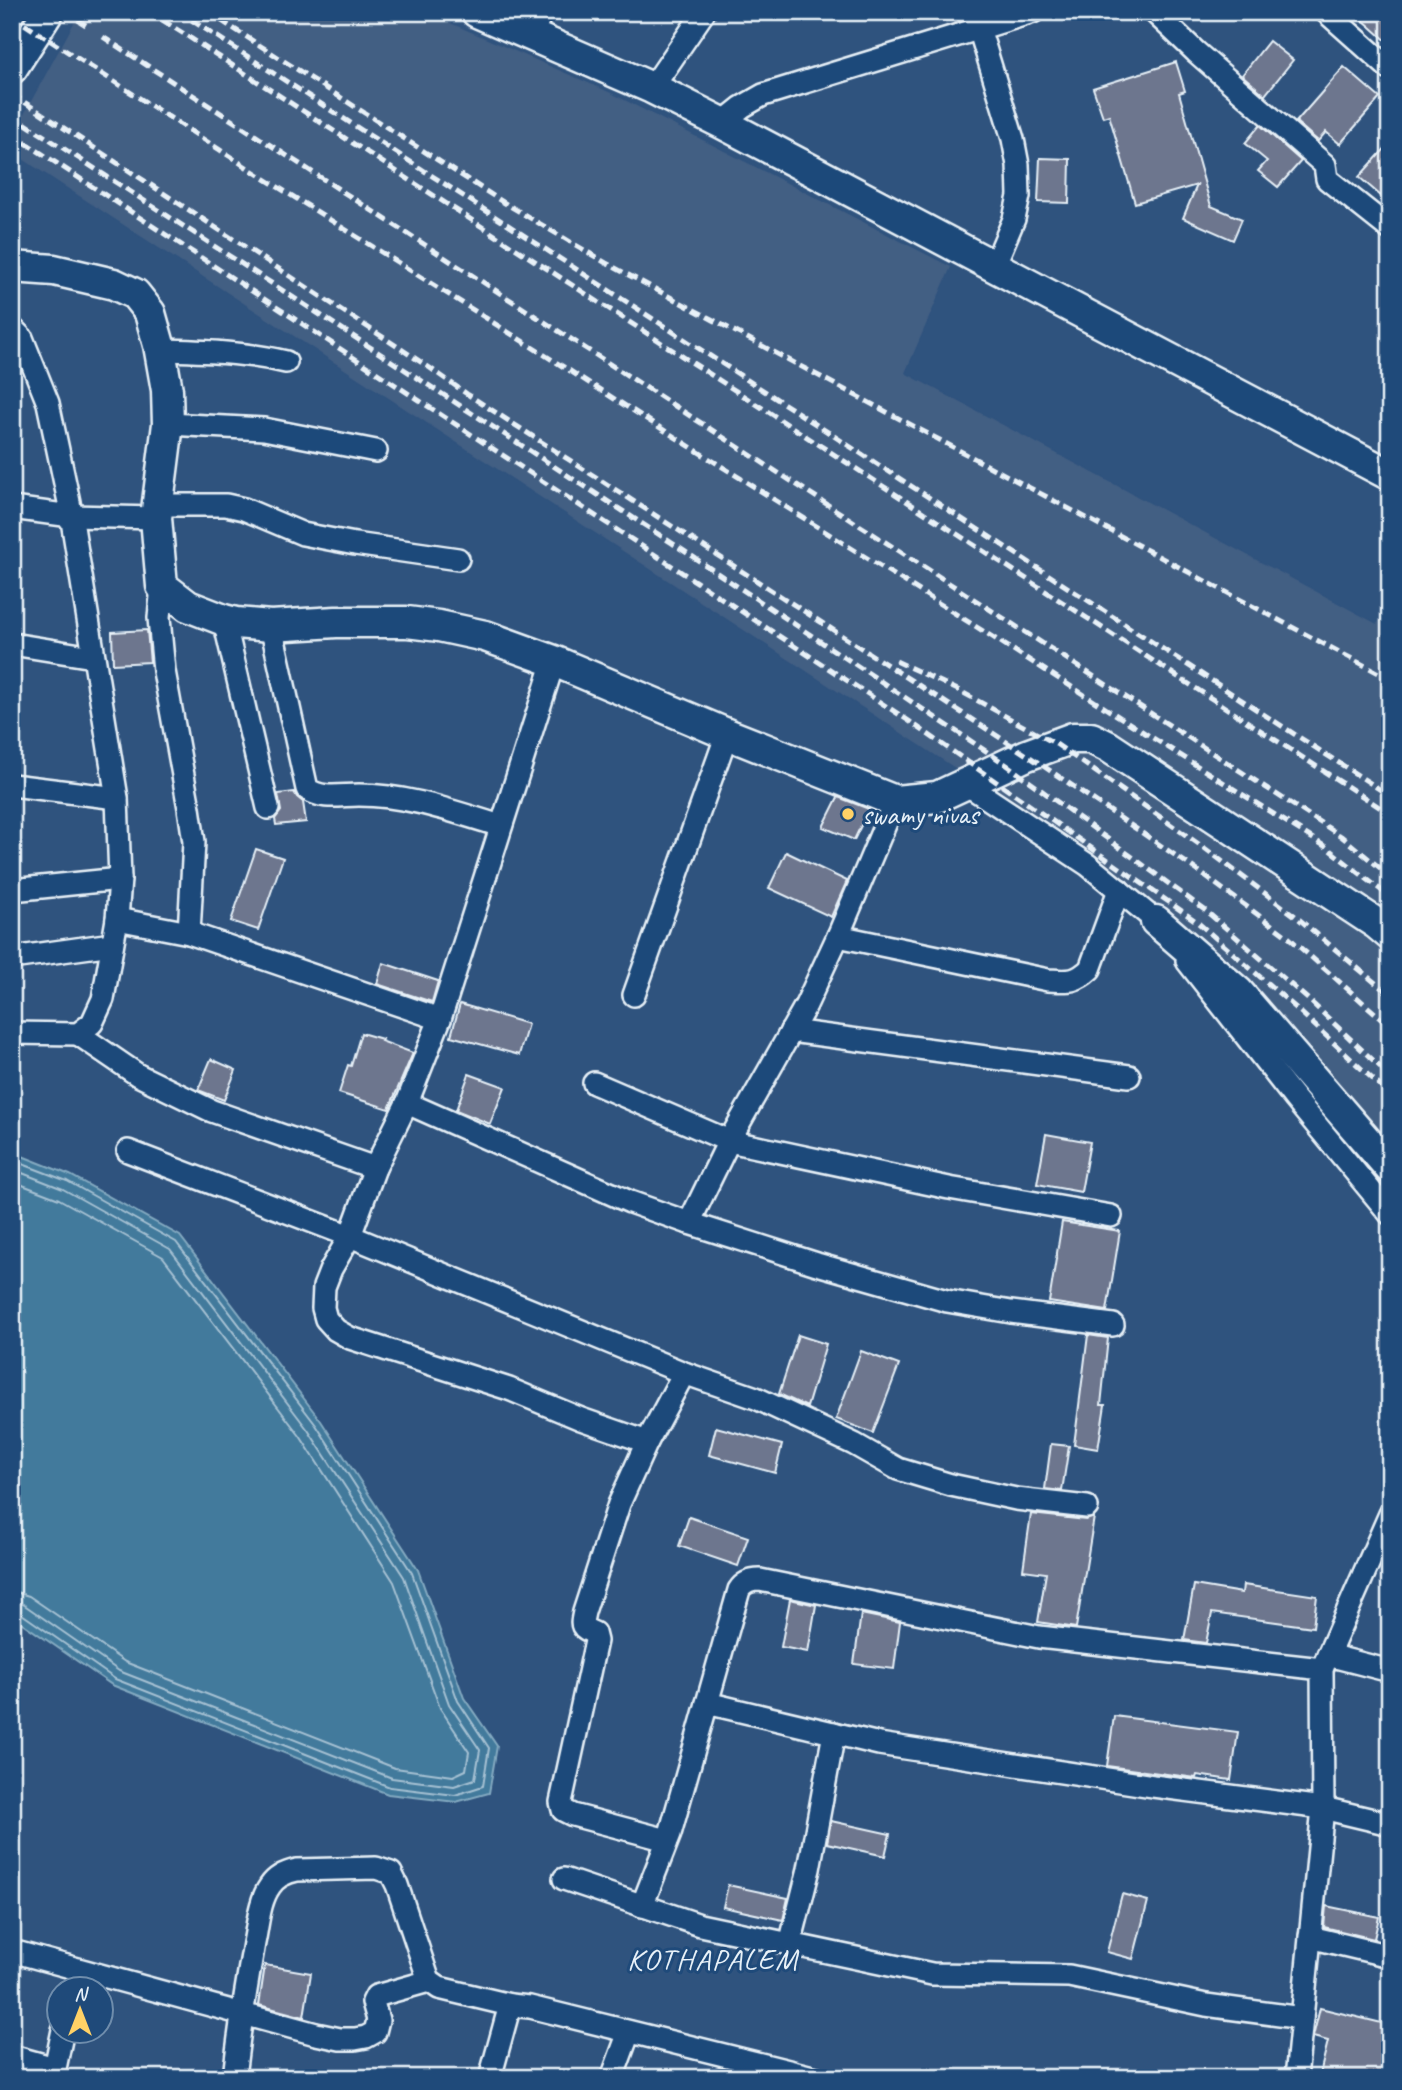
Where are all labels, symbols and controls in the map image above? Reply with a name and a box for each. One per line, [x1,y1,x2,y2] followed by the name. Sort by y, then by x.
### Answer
[862,797,981,832] place label: swamy nivas
[840,806,856,822] marker: swamy nivas
[627,1940,799,1978] district label: KOTHAPALEM
[46,1974,116,2044] north arrow
[74,1982,89,2006] text: N

